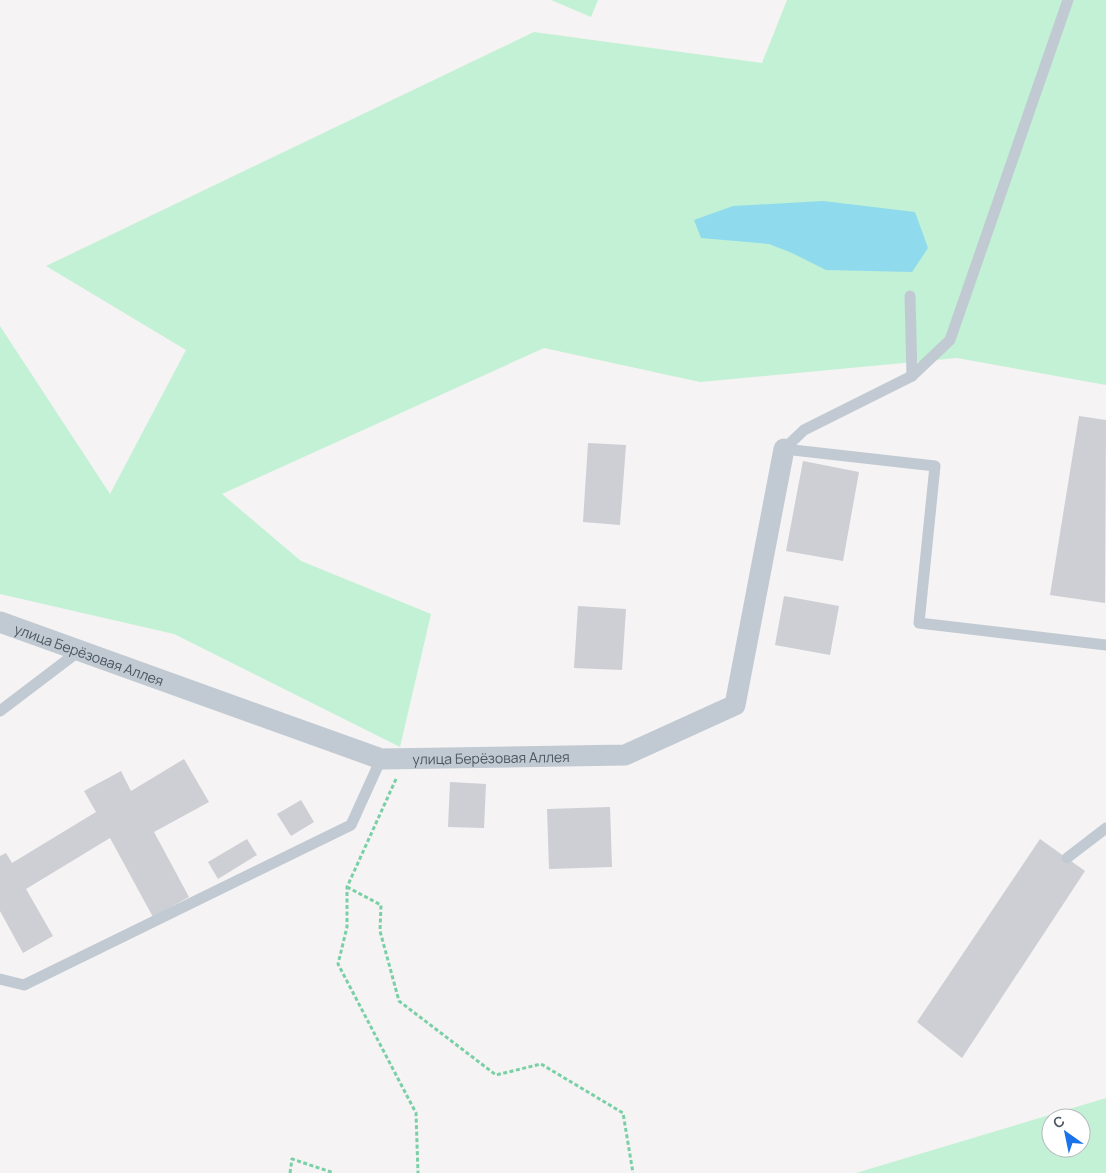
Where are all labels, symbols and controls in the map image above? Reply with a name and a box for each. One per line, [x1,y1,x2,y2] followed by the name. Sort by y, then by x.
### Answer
[12,619,167,690] street label: улица Берёзовая Аллея
[412,746,570,768] street label: улица Берёзовая Аллея
[1041,1108,1091,1158] north arrow
[1049,1111,1068,1132] text: С

